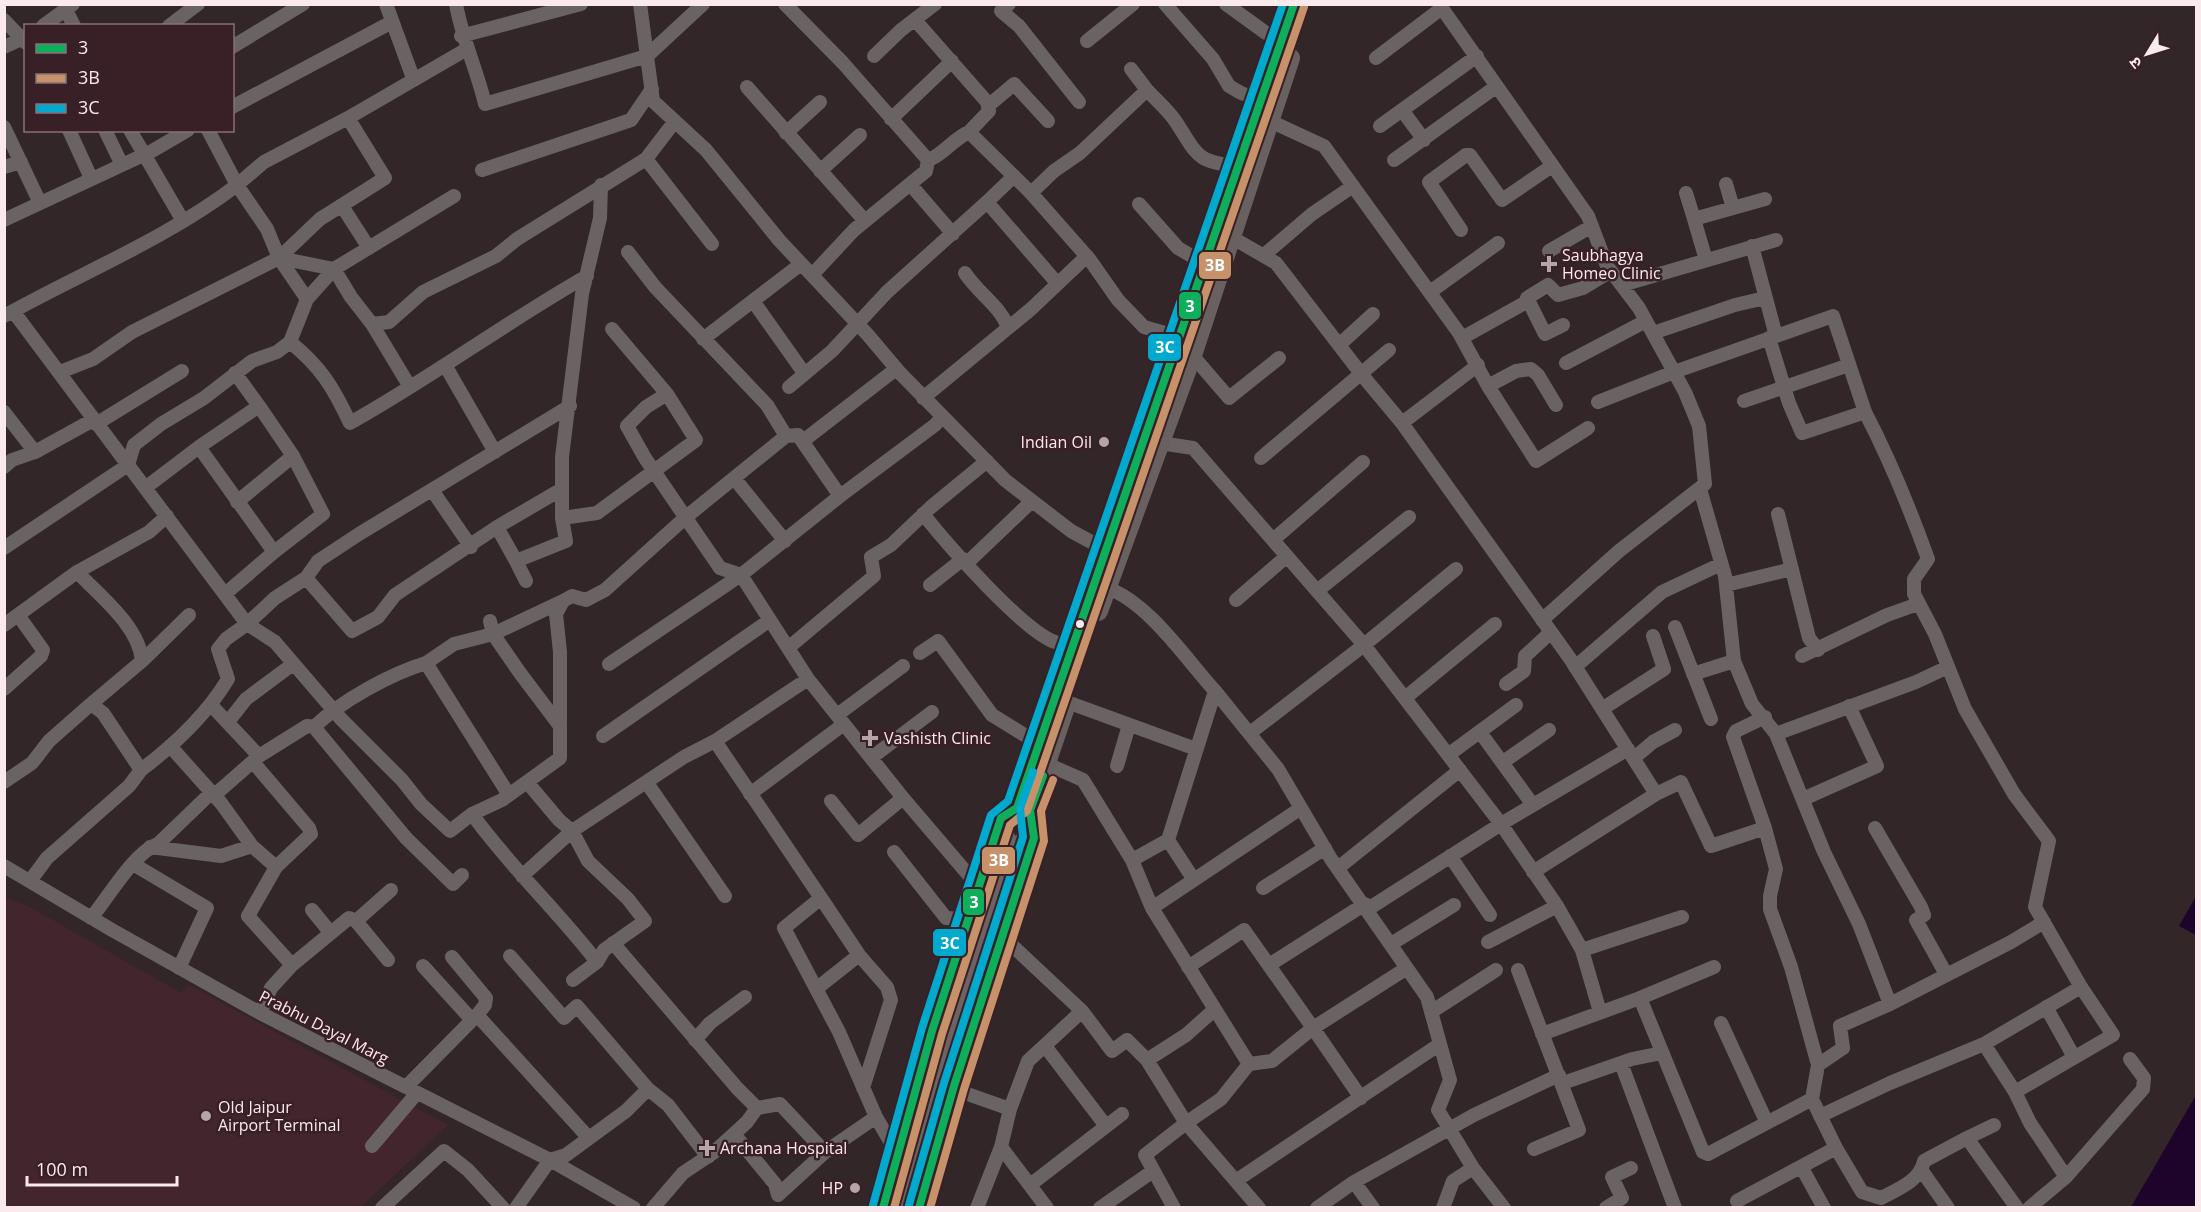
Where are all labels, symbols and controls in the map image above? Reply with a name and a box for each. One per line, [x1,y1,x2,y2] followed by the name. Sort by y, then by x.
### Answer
[24,24,234,132] legend
[2117,24,2177,84] north arrow
[78,35,88,59] text: 3
[2123,52,2147,74] text: उ
[78,65,100,89] text: 3B
[78,95,100,119] text: 3C
[1562,244,1661,284] place label: Saubhagya Homeo Clinic
[1198,251,1232,280] line badge: 3B
[1205,254,1225,276] text: 3B
[1540,255,1558,273] marker: Saubhagya Homeo Clinic
[1178,291,1202,320] line badge: 3
[1185,295,1195,317] text: 3
[1147,333,1182,362] line badge: 3C
[1155,336,1175,358] text: 3C
[1021,431,1092,453] place label: Indian Oil
[1097,435,1111,449] marker: Indian Oil
[1074,618,1086,630] unlabelled marker
[884,727,991,749] place label: Vashisth Clinic
[861,729,879,747] marker: Vashisth Clinic
[981,846,1016,875] line badge: 3B
[989,849,1009,871] text: 3B
[962,888,985,916] line badge: 3
[969,891,979,913] text: 3
[932,928,967,957] line badge: 3C
[940,932,960,954] text: 3C
[255,985,393,1069] street label: Prabhu Dayal Marg
[218,1096,340,1136] place label: Old Jaipur Airport Terminal
[199,1109,213,1123] marker: Old Jaipur Airport Terminal
[720,1137,847,1159] place label: Archana Hospital
[698,1139,716,1157] marker: Archana Hospital
[27,1149,177,1187] scale bar
[36,1157,88,1181] text: 100 m
[822,1177,843,1199] place label: HP
[848,1181,862,1195] marker: HP

